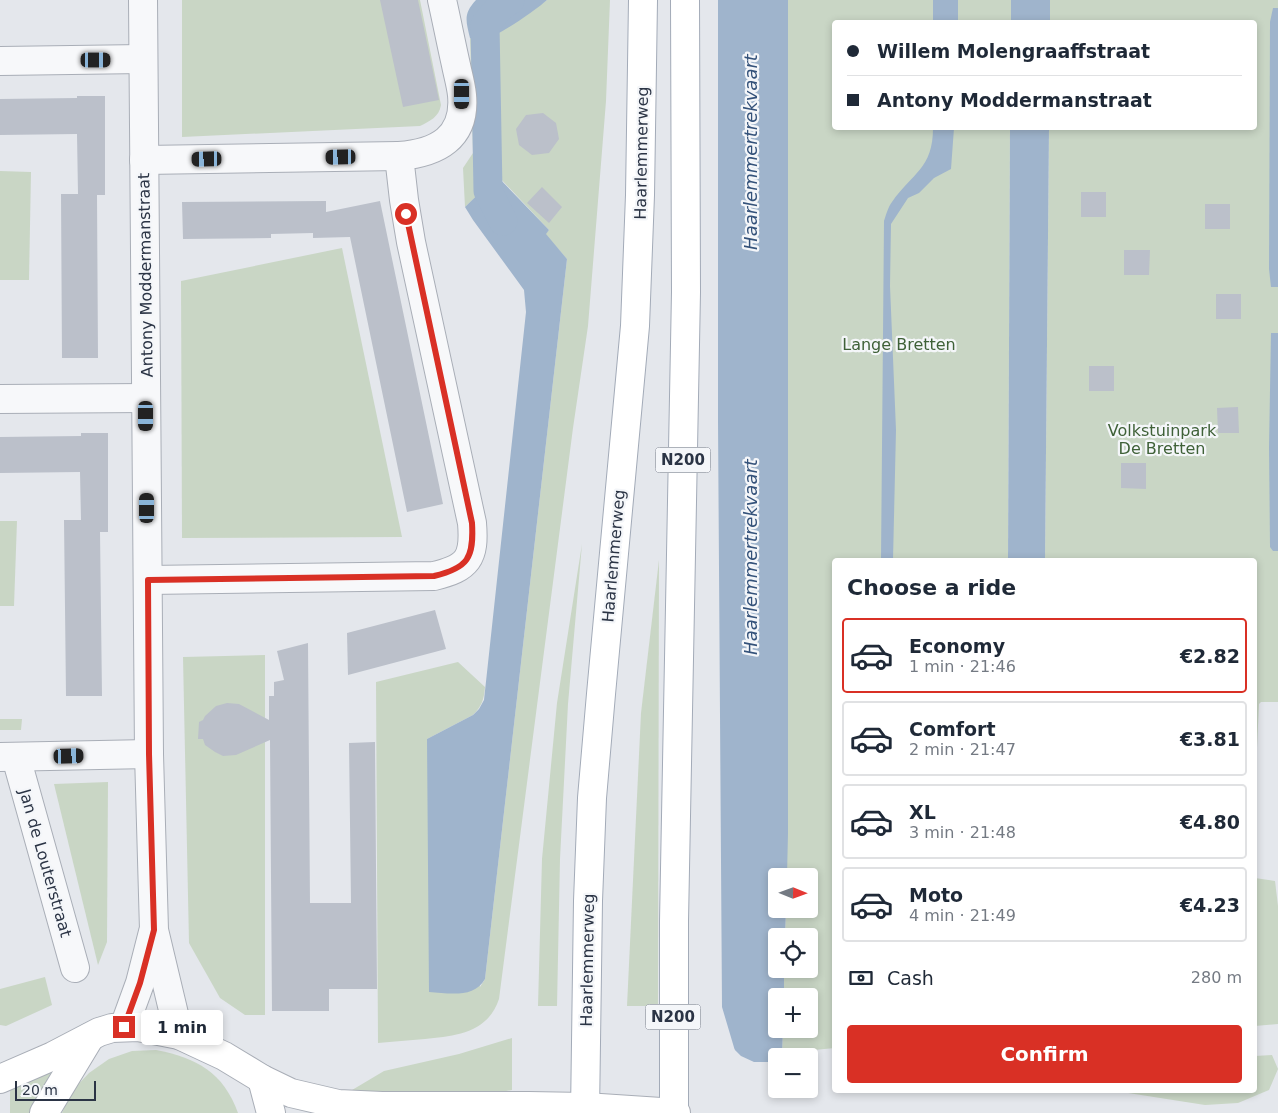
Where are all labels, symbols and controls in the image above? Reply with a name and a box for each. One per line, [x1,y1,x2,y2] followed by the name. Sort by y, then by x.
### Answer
[877,40,1150,62] text: Willem Molengraaffstraat
[81,53,111,68] car
[740,53,761,250] water label: Haarlemmertrekvaart
[454,79,469,109] car
[631,86,652,220] street label: Haarlemmerweg
[877,89,1152,111] text: Antony Moddermanstraat
[325,149,356,165] car
[191,151,222,167] car
[134,173,157,377] street label: Antony Moddermanstraat
[395,203,417,225] route start
[842,335,956,354] park label: Lange Bretten
[138,401,153,431] car
[1108,421,1217,458] park label: Volkstuinpark De Bretten
[656,448,710,472] road number: N200
[740,458,761,655] water label: Haarlemmertrekvaart
[598,489,629,623] street label: Haarlemmerweg
[139,493,154,523] car
[847,575,1016,600] text: Choose a ride
[849,633,894,678] icon: car
[909,635,1005,657] text: Economy
[1180,645,1240,667] text: €2.82
[909,657,1016,676] text: 1 min · 21:46
[849,716,894,761] icon: car
[909,718,996,740] text: Comfort
[1180,728,1240,750] text: €3.81
[909,740,1016,759] text: 2 min · 21:47
[53,748,84,764] car
[15,786,76,939] street label: Jan de Louterstraat
[849,799,894,844] icon: car
[909,801,936,823] text: XL
[1180,811,1240,833] text: €4.80
[909,823,1016,842] text: 3 min · 21:48
[768,868,818,918] north arrow
[768,868,818,1098] map controls
[849,882,894,927] icon: car
[909,884,963,906] text: Moto
[577,893,598,1027] street label: Haarlemmerweg
[1180,894,1240,916] text: €4.23
[909,906,1016,925] text: 4 min · 21:49
[768,928,818,978] button: locate
[847,964,875,992] icon: cash
[887,967,934,989] text: Cash
[1191,968,1242,987] text: 280 m
[768,988,818,1038] button: +
[646,1004,700,1030] road number: N200
[142,1010,224,1044] callout: 1 min
[113,1016,135,1038] route end
[157,1018,207,1037] text: 1 min
[847,1025,1242,1083] button: Confirm
[768,1048,818,1098] button: −
[15,1078,96,1101] scale bar
[22,1082,58,1098] text: 20 m

